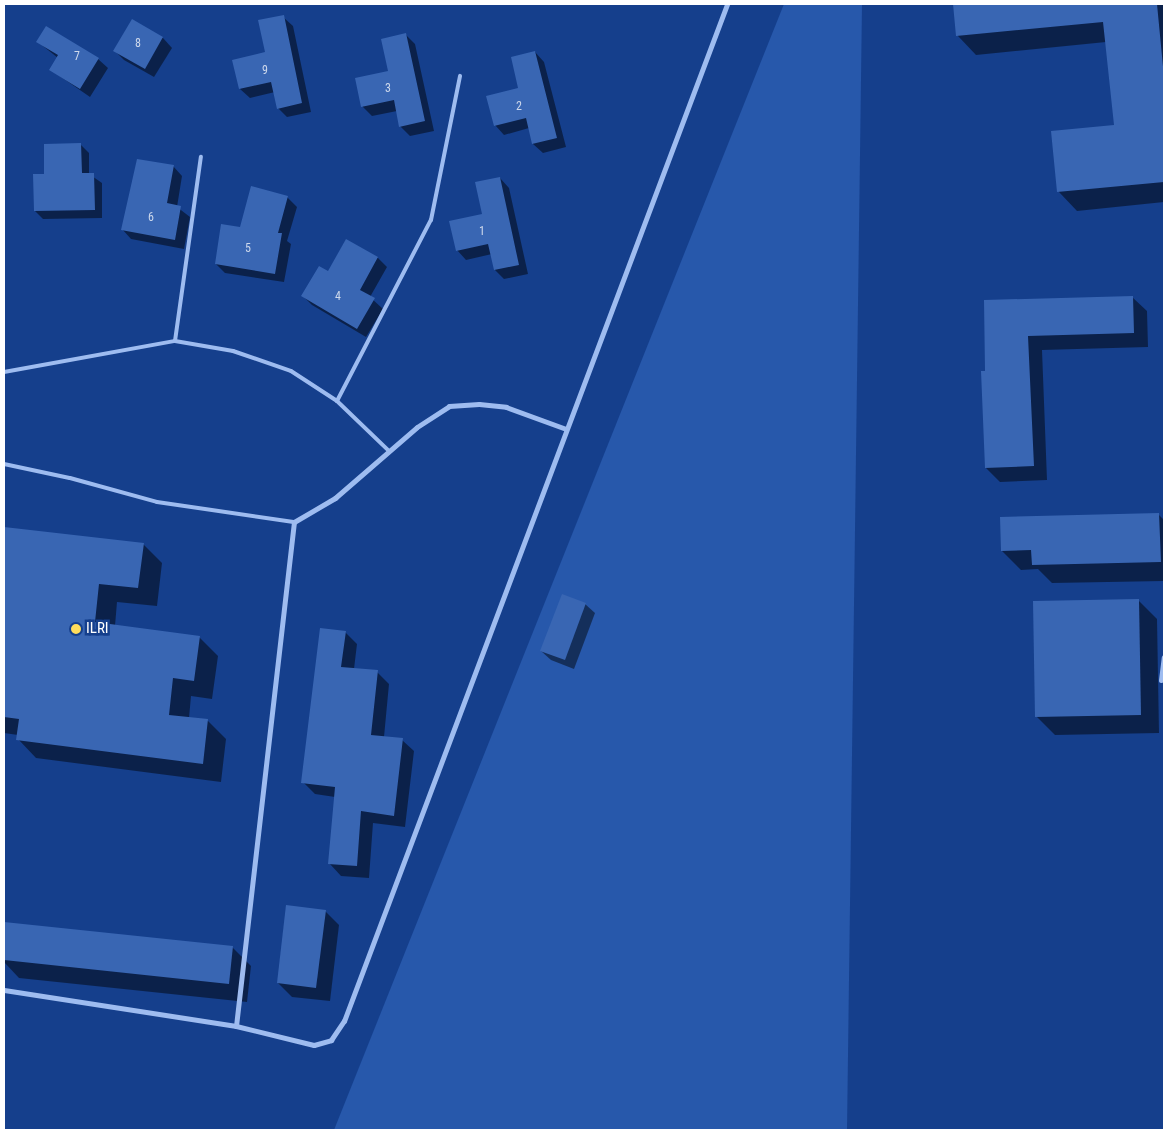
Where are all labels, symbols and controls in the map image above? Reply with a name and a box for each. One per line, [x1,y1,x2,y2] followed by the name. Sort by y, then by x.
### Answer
[135,37,141,51] house number: 8
[74,50,80,64] house number: 7
[262,64,268,78] house number: 9
[385,82,391,96] house number: 3
[516,100,522,114] house number: 2
[148,211,154,225] house number: 6
[479,225,485,239] house number: 1
[245,242,251,256] house number: 5
[335,290,341,304] house number: 4
[86,620,109,638] place label: ILRI
[70,623,82,635] marker: ILRI

